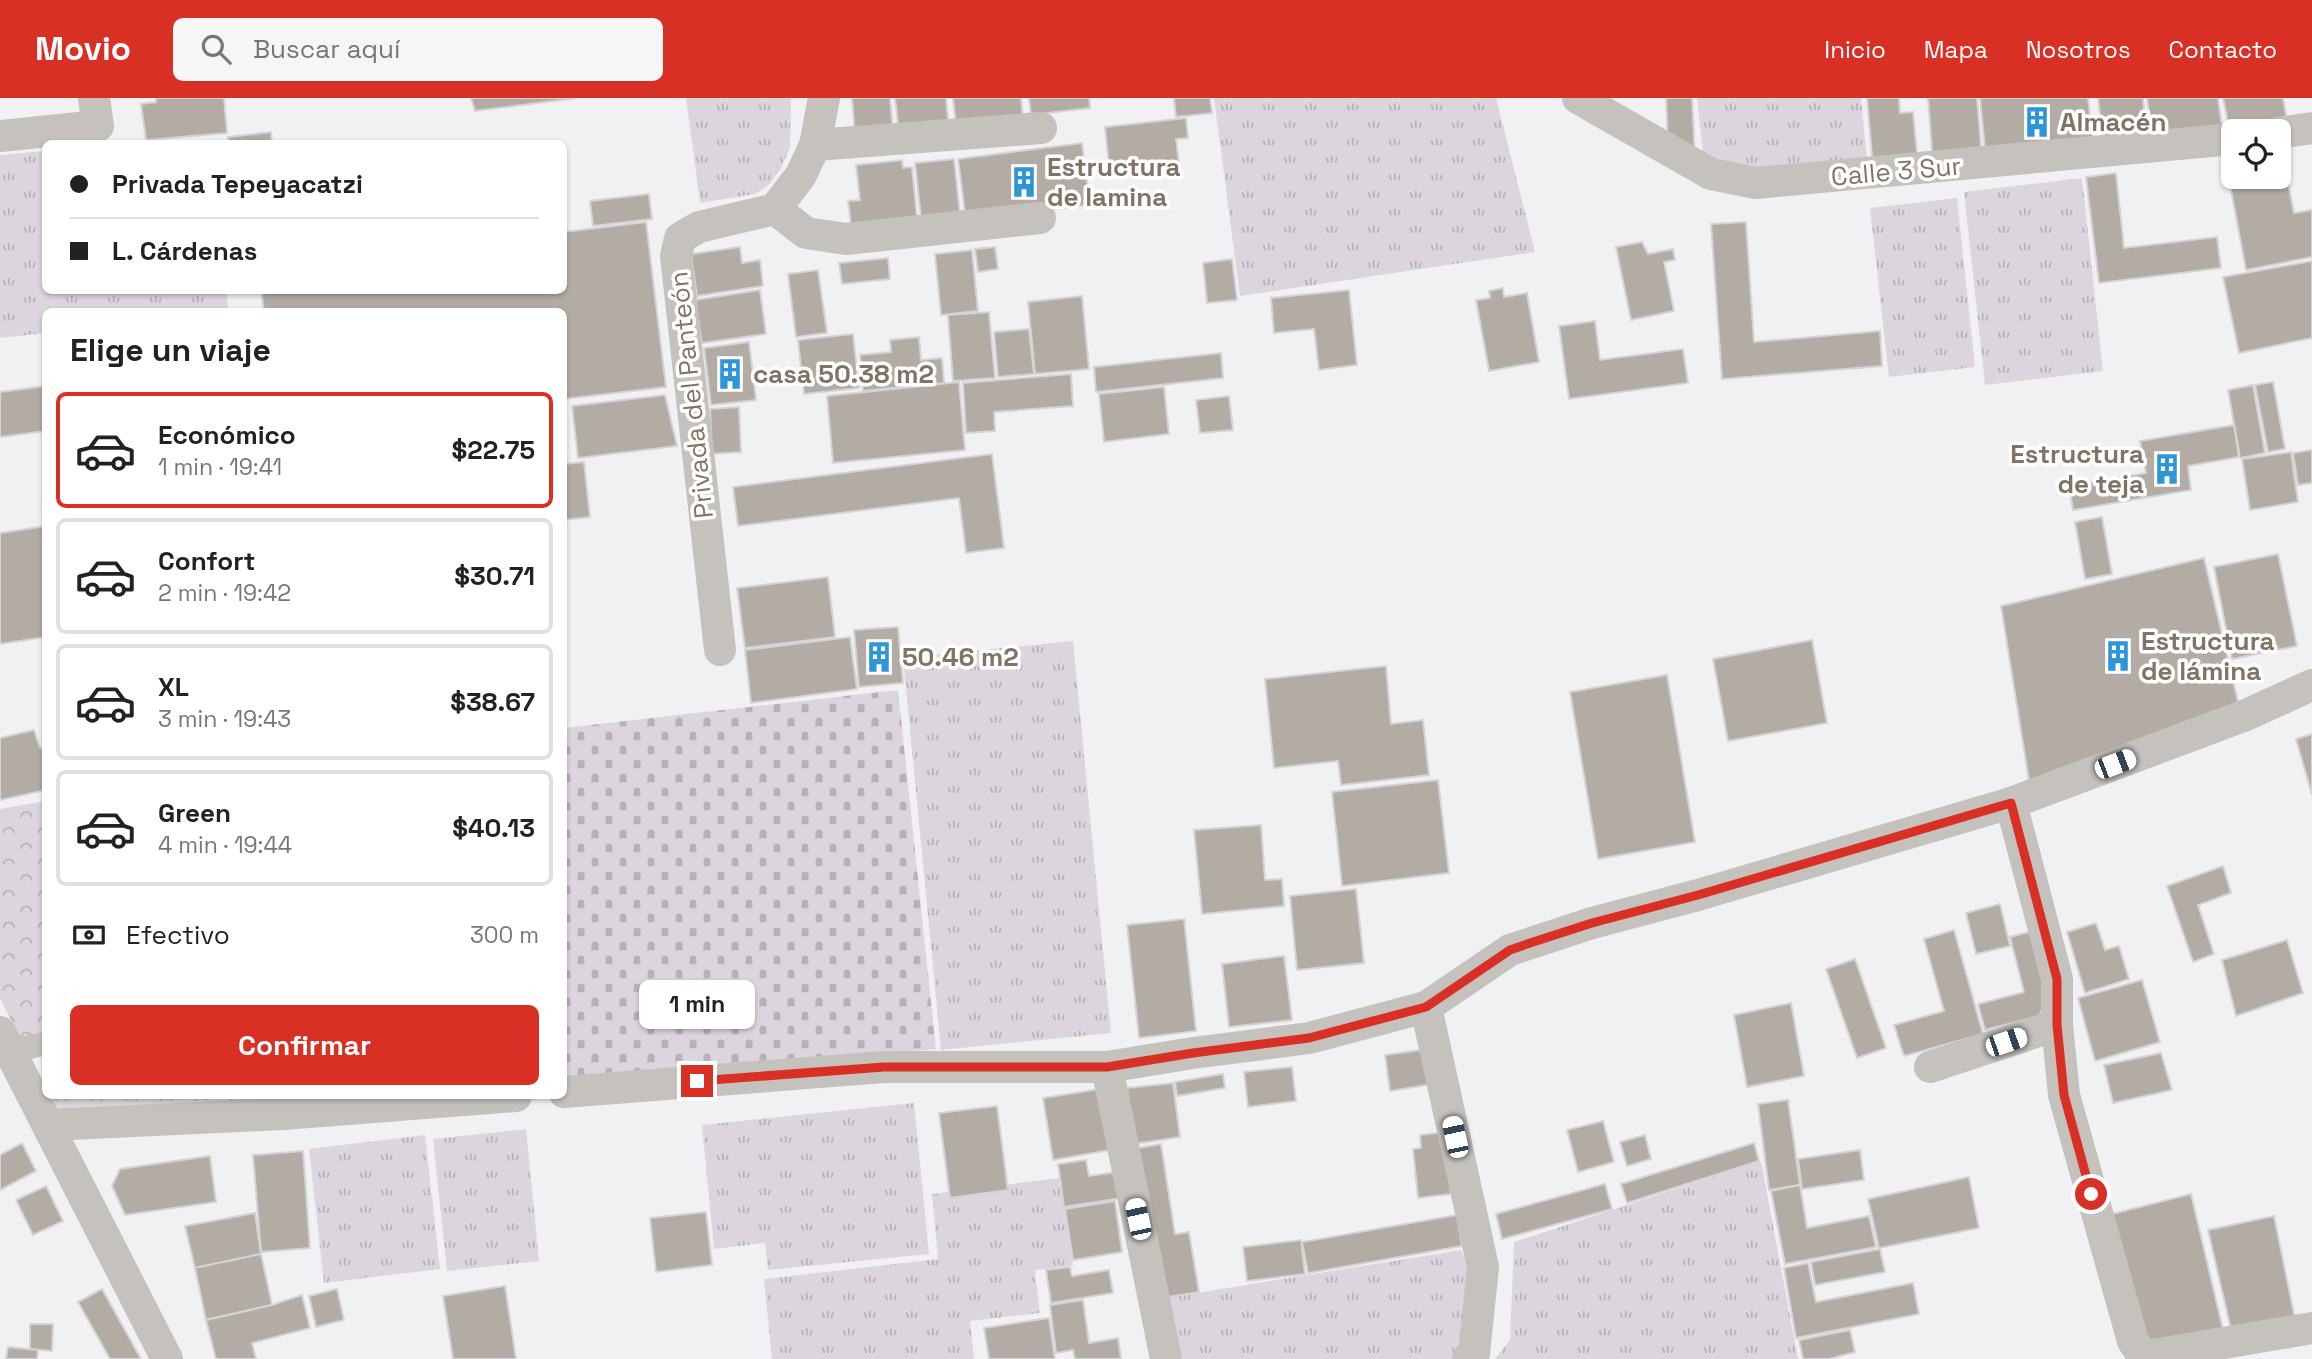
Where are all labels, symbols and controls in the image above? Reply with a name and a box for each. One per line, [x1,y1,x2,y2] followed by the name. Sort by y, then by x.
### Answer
[173,18,663,81] search box
[35,28,131,70] text: Movio
[197,30,235,68] icon: search
[253,32,400,66] text: Buscar aquí
[1824,34,1886,65] text: Inicio
[1924,34,1988,65] text: Mapa
[2026,34,2131,65] text: Nosotros
[2169,34,2277,65] text: Contacto
[2020,105,2054,139] building icon: Almacén
[2060,105,2167,139] place label: Almacén
[2221,119,2291,189] map controls
[2221,119,2291,189] button: locate
[1830,148,1962,194] street label: Calle 3 Sur
[1047,150,1181,214] place label: Estructura de lamina
[1007,165,1041,199] building icon: Estructura de lamina
[112,167,363,201] text: Privada Tepeyacatzi
[112,234,257,268] text: L. Cárdenas
[661,270,721,520] street label: Privada del Panteón
[70,330,271,370] text: Elige un viaje
[713,357,747,391] building icon: casa 50.38 m2
[753,357,934,391] place label: casa 50.38 m2
[158,418,296,452] text: Económico
[74,419,137,482] icon: car
[451,433,535,467] text: $22.75
[2010,437,2144,501] place label: Estructura de teja
[158,452,282,482] text: 1 min · 19:41
[2150,452,2184,486] building icon: Estructura de teja
[158,544,255,578] text: Confort
[74,545,137,608] icon: car
[454,559,535,593] text: $30.71
[158,578,291,608] text: 2 min · 19:42
[2141,624,2275,688] place label: Estructura de lámina
[2101,639,2135,673] building icon: Estructura de lámina
[862,640,896,674] building icon: 50.46 m2
[902,640,1019,674] place label: 50.46 m2
[158,670,189,704] text: XL
[74,671,137,734] icon: car
[450,685,535,719] text: $38.67
[158,704,291,734] text: 3 min · 19:43
[2092,747,2139,781] car
[158,796,231,830] text: Green
[74,797,137,860] icon: car
[452,811,535,845] text: $40.13
[158,830,292,860] text: 4 min · 19:44
[70,916,108,954] icon: cash
[126,918,230,952] text: Efectivo
[470,920,539,950] text: 300 m
[639,979,755,1028] callout: 1 min
[669,989,725,1019] text: 1 min
[70,1005,539,1085] button: Confirmar
[1983,1025,2030,1059] car
[681,1065,713,1097] route end
[1441,1114,1470,1160] car
[2075,1178,2107,1210] route start
[1124,1196,1153,1242] car

